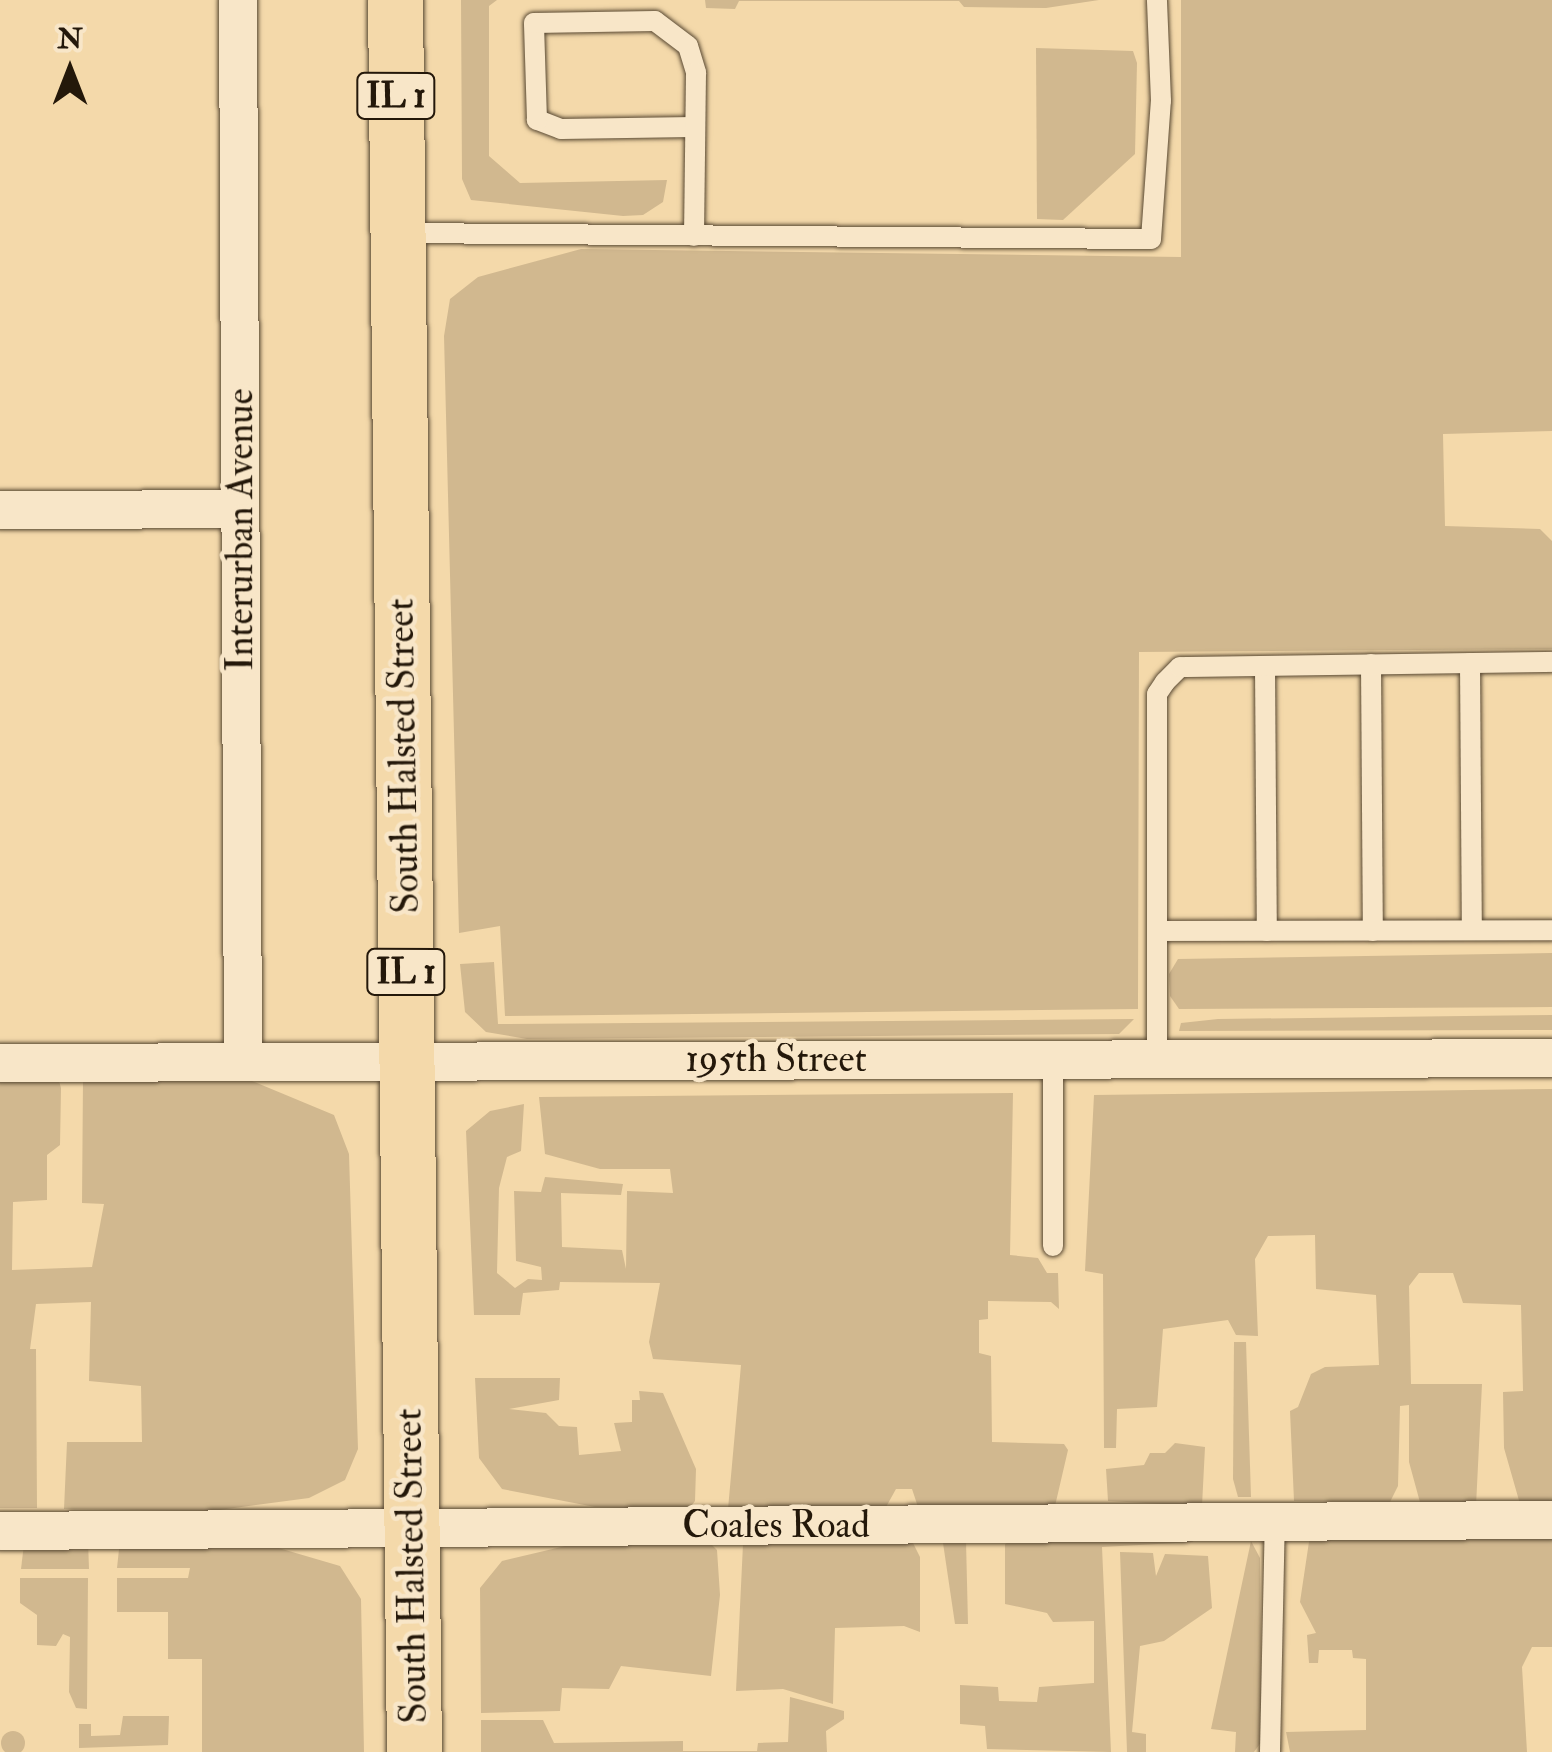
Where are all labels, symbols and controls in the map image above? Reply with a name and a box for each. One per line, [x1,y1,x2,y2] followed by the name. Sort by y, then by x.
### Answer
[20,20,120,120] north arrow
[57,22,83,57] text: N
[356,66,436,126] road number: IL 1
[218,389,264,671] street label: Interurban Avenue
[378,598,430,914] street label: South Halsted Street
[366,942,446,1002] road number: IL 1
[685,1037,867,1083] street label: 195th Street
[386,1408,438,1724] street label: South Halsted Street
[682,1503,870,1549] street label: Coales Road

